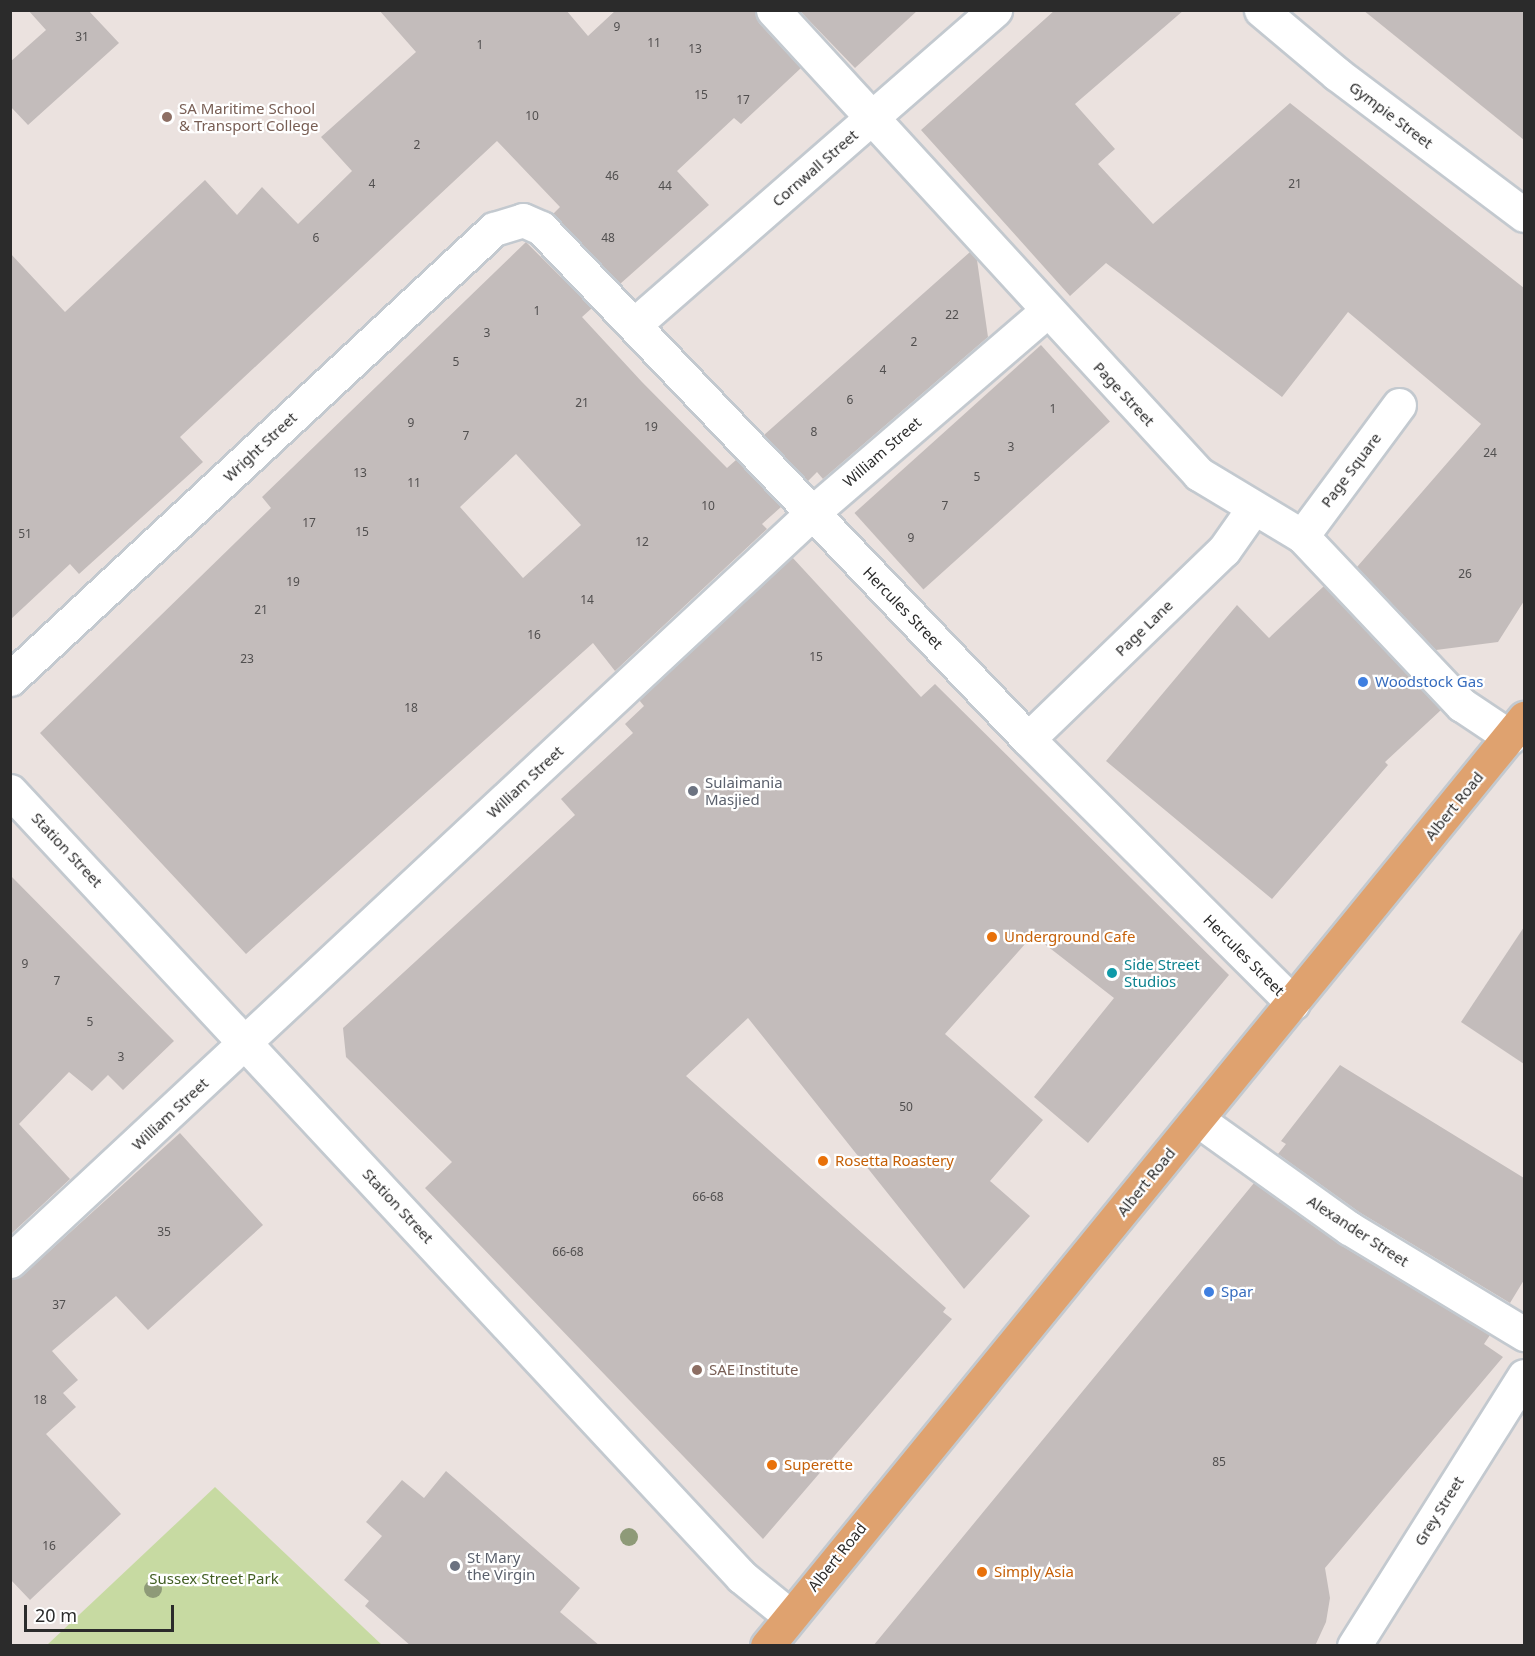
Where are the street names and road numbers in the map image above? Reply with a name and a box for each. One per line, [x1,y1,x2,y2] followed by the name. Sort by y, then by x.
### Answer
[1346,78,1436,152] street label: Gympie Street
[768,126,862,210] street label: Cornwall Street
[1090,358,1158,430] street label: Page Street
[220,409,300,485] street label: Wright Street
[839,413,925,491] street label: William Street
[1317,429,1385,511] street label: Page Square
[859,563,947,653] street label: Hercules Street
[1111,596,1177,660] street label: Page Lane
[483,742,567,822] street label: William Street
[1421,768,1487,844] street label: Albert Road
[28,809,106,891] street label: Station Street
[1200,911,1288,999] street label: Hercules Street
[128,1074,212,1154] street label: William Street
[1113,1144,1179,1220] street label: Albert Road
[359,1165,437,1247] street label: Station Street
[1304,1192,1412,1270] street label: Alexander Street
[1411,1473,1467,1549] street label: Grey Street
[804,1519,870,1595] street label: Albert Road

